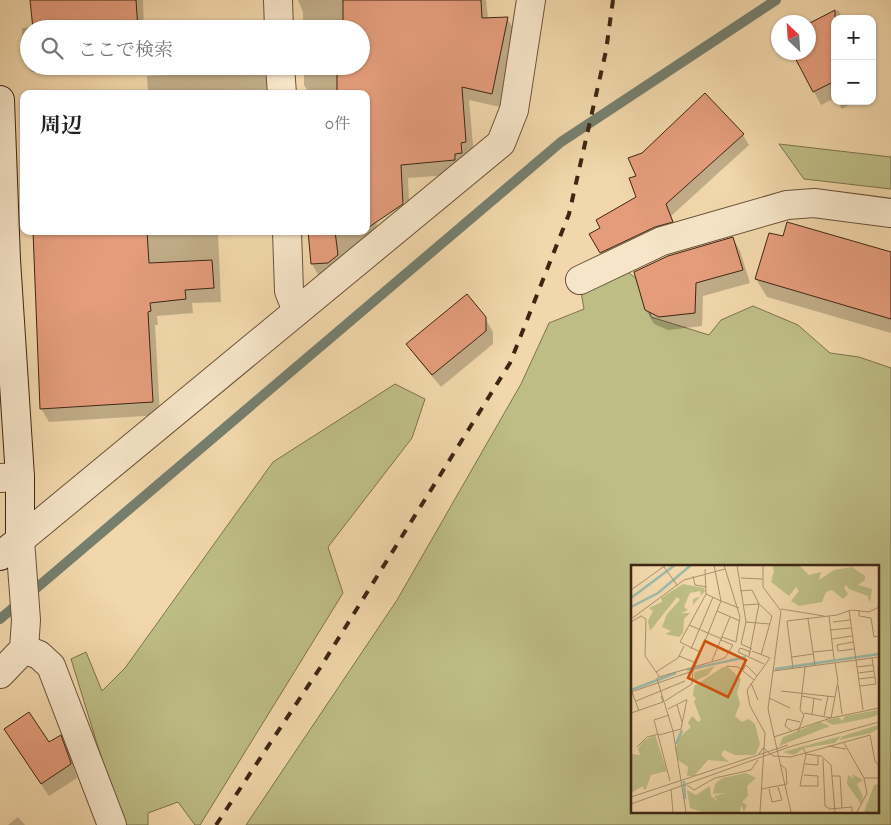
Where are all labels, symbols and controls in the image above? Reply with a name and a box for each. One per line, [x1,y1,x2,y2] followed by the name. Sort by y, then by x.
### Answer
[771,15,816,60] north arrow
[831,15,876,105] map controls
[831,15,876,60] button: +
[20,20,370,75] search box
[38,34,66,62] icon: search
[78,38,173,61] text: ここで検索
[831,60,876,105] button: −
[40,112,82,138] text: 周辺
[325,114,350,133] text: 0件
[631,565,878,812] inset map

